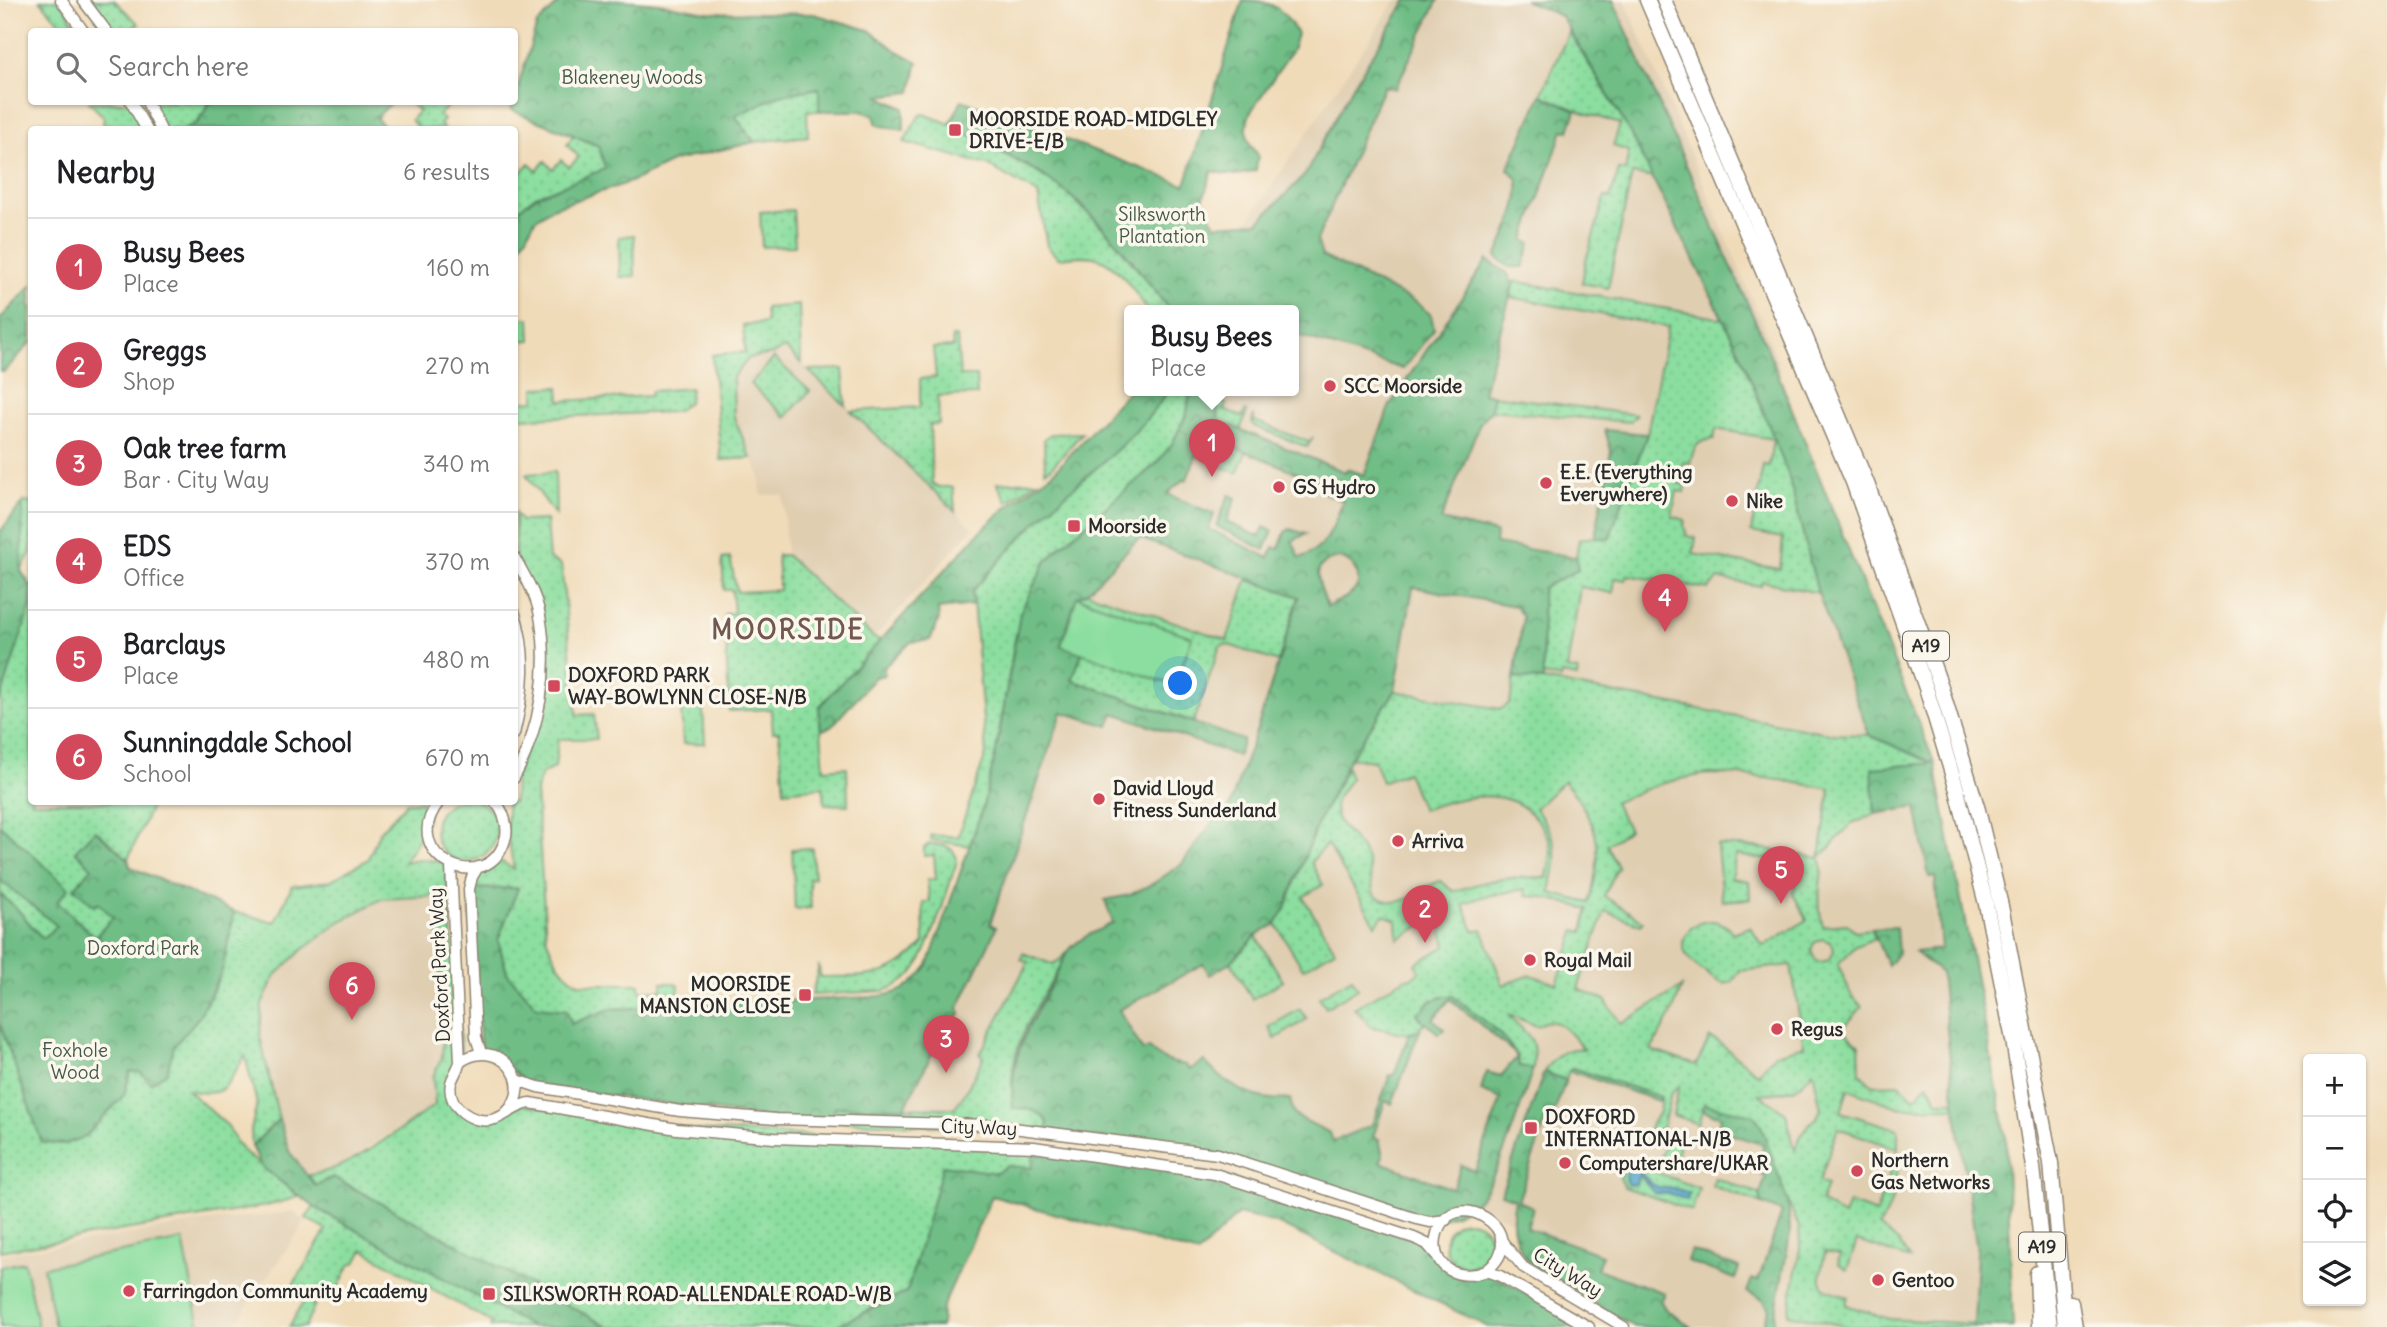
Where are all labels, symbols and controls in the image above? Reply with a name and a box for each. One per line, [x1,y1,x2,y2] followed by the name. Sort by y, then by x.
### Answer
[28,28,518,105] search box
[52,48,90,86] icon: search
[108,50,249,83] text: Search here
[561,65,703,89] park label: Blakeney Woods
[969,107,1218,153] place label: MOORSIDE ROAD-MIDGLEY DRIVE-E/B
[947,122,963,138] marker: MOORSIDE ROAD-MIDGLEY DRIVE-E/B
[56,153,156,191] text: Nearby
[403,157,490,186] text: 6 results
[1118,202,1206,248] park label: Silksworth Plantation
[123,236,245,269] text: Busy Bees
[74,253,84,282] text: 1
[427,253,490,282] text: 160 m
[123,269,179,298] text: Place
[1124,305,1299,396] popup
[1151,320,1272,353] text: Busy Bees
[123,334,206,367] text: Greggs
[73,351,85,380] text: 2
[425,351,490,380] text: 270 m
[1151,353,1206,382] text: Place
[123,367,175,396] text: Shop
[1344,374,1462,398] place label: SCC Moorside
[1322,378,1338,394] marker: SCC Moorside
[1189,419,1235,477] pin: 1
[123,432,287,465] text: Oak tree farm
[72,449,86,478] text: 3
[423,449,490,478] text: 340 m
[1560,460,1693,506] place label: E.E. (Everything Everywhere)
[123,465,269,494] text: Bar · City Way
[1293,475,1376,499] place label: GS Hydro
[1538,475,1554,491] marker: E.E. (Everything Everywhere)
[1271,479,1287,495] marker: GS Hydro
[1746,489,1783,513] place label: Nike
[1724,493,1740,509] marker: Nike
[1088,514,1167,538] place label: Moorside
[1066,518,1082,534] marker: Moorside
[123,530,171,563] text: EDS
[72,547,86,576] text: 4
[425,547,490,576] text: 370 m
[123,563,185,592] text: Office
[1642,574,1688,632] pin: 4
[711,613,865,646] district label: MOORSIDE
[123,628,226,661] text: Barclays
[1903,632,1949,660] road number: A19
[72,645,86,674] text: 5
[423,645,490,674] text: 480 m
[123,661,179,690] text: Place
[568,663,807,709] place label: DOXFORD PARK WAY-BOWLYNN CLOSE-N/B
[1163,666,1197,700] your location
[546,678,562,694] marker: DOXFORD PARK WAY-BOWLYNN CLOSE-N/B
[123,726,352,759] text: Sunningdale School
[72,743,86,772] text: 6
[425,743,490,772] text: 670 m
[123,759,192,788] text: School
[1113,776,1276,822] place label: David Lloyd Fitness Sunderland
[1091,791,1107,807] marker: David Lloyd Fitness Sunderland
[1412,829,1464,853] place label: Arriva
[1390,833,1406,849] marker: Arriva
[1758,846,1804,904] pin: 5
[1402,885,1448,943] pin: 2
[423,887,455,1043] street label: Doxford Park Way
[87,936,199,960] park label: Doxford Park
[1544,948,1632,972] place label: Royal Mail
[1522,952,1538,968] marker: Royal Mail
[329,962,375,1020] pin: 6
[639,972,791,1018] place label: MOORSIDE MANSTON CLOSE
[797,987,813,1003] marker: MOORSIDE MANSTON CLOSE
[923,1015,969,1073] pin: 3
[1791,1017,1844,1041] place label: Regus
[1769,1021,1785,1037] marker: Regus
[42,1038,108,1084] park label: Foxhole Wood
[2303,1054,2366,1306] map controls
[2303,1054,2366,1117] button: +
[1545,1105,1732,1151] place label: DOXFORD INTERNATIONAL-N/B
[940,1114,1018,1140] street label: City Way
[2303,1117,2366,1180] button: −
[1523,1120,1539,1136] marker: DOXFORD INTERNATIONAL-N/B
[1871,1148,1990,1194] place label: Northern Gas Networks
[1579,1151,1769,1175] place label: Computershare/UKAR
[1557,1155,1573,1171] marker: Computershare/UKAR
[1849,1163,1865,1179] marker: Northern Gas Networks
[2303,1180,2366,1243] button: locate
[2019,1232,2065,1262] road number: A19
[1529,1242,1607,1302] street label: City Way
[2303,1243,2366,1306] button: layers
[1892,1268,1955,1292] place label: Gentoo
[1870,1272,1886,1288] marker: Gentoo
[143,1279,428,1303] place label: Farringdon Community Academy
[503,1282,892,1306] place label: SILKSWORTH ROAD-ALLENDALE ROAD-W/B
[121,1283,137,1299] marker: Farringdon Community Academy
[481,1286,497,1302] marker: SILKSWORTH ROAD-ALLENDALE ROAD-W/B

